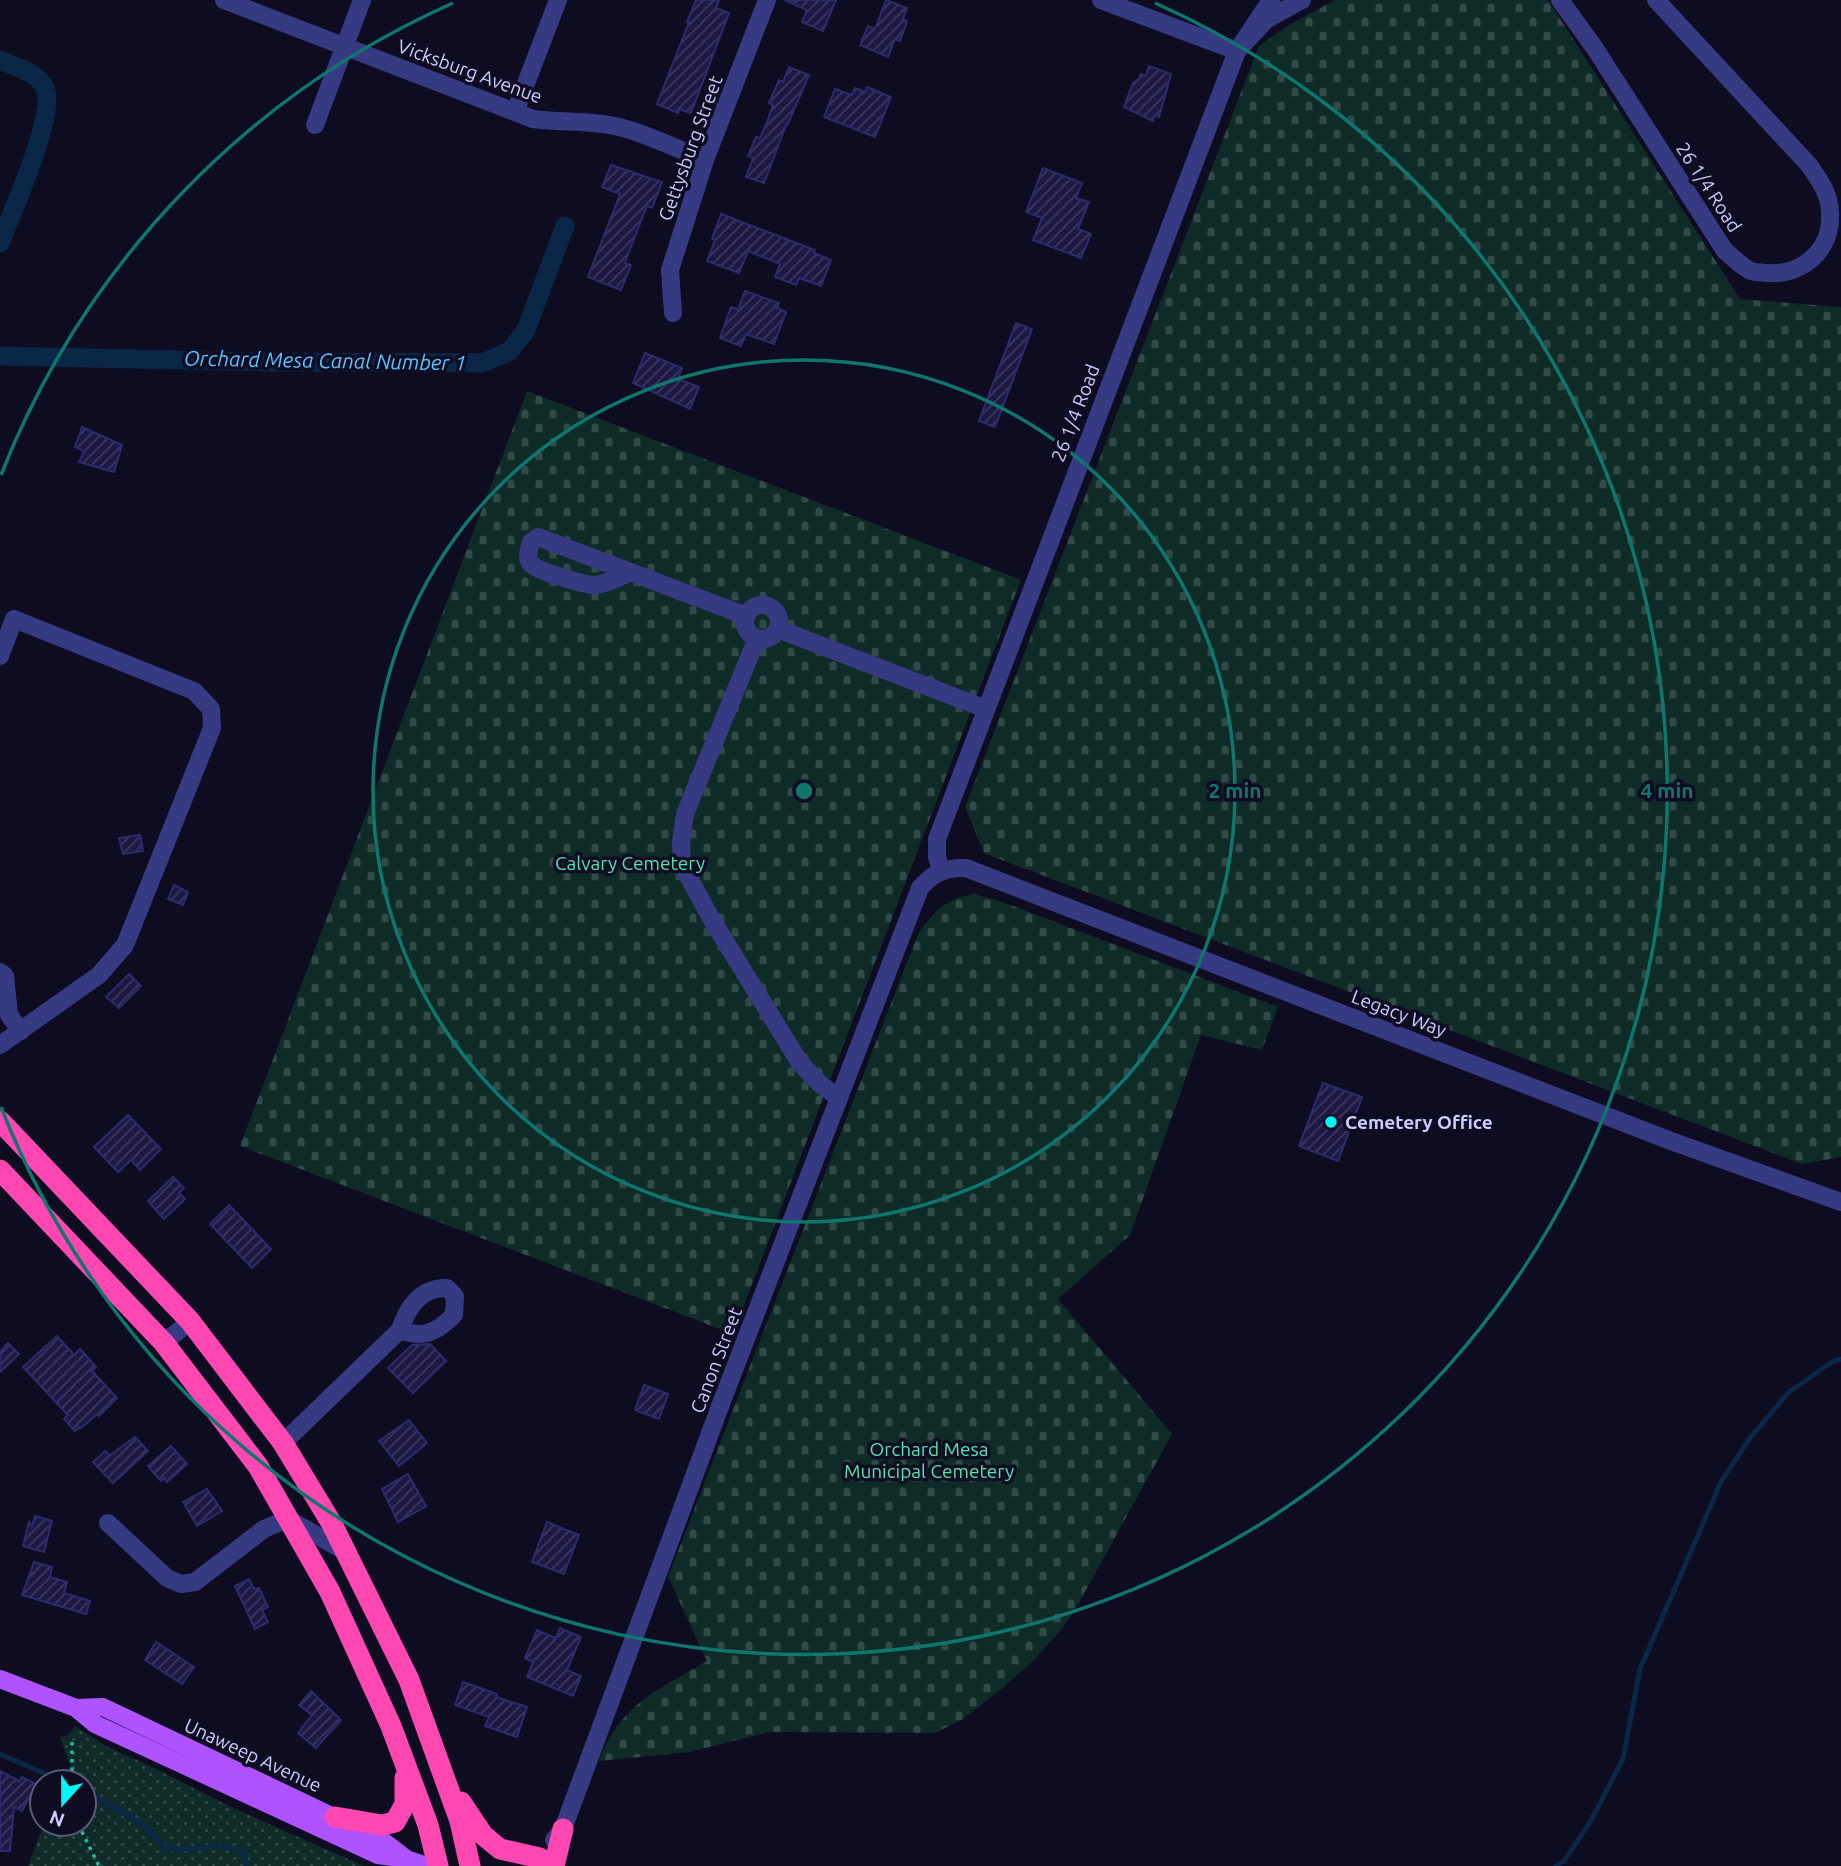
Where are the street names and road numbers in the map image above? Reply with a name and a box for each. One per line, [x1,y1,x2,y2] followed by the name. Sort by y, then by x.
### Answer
[395,35,545,107] street label: Vicksburg Avenue
[654,72,727,224] street label: Gettysburg Street
[1672,138,1746,236] street label: 26 1/4 Road
[1046,361,1104,465] street label: 26 1/4 Road
[1349,985,1449,1041] street label: Legacy Way
[686,1303,746,1416] street label: Canon Street
[181,1714,325,1796] street label: Unaweep Avenue

